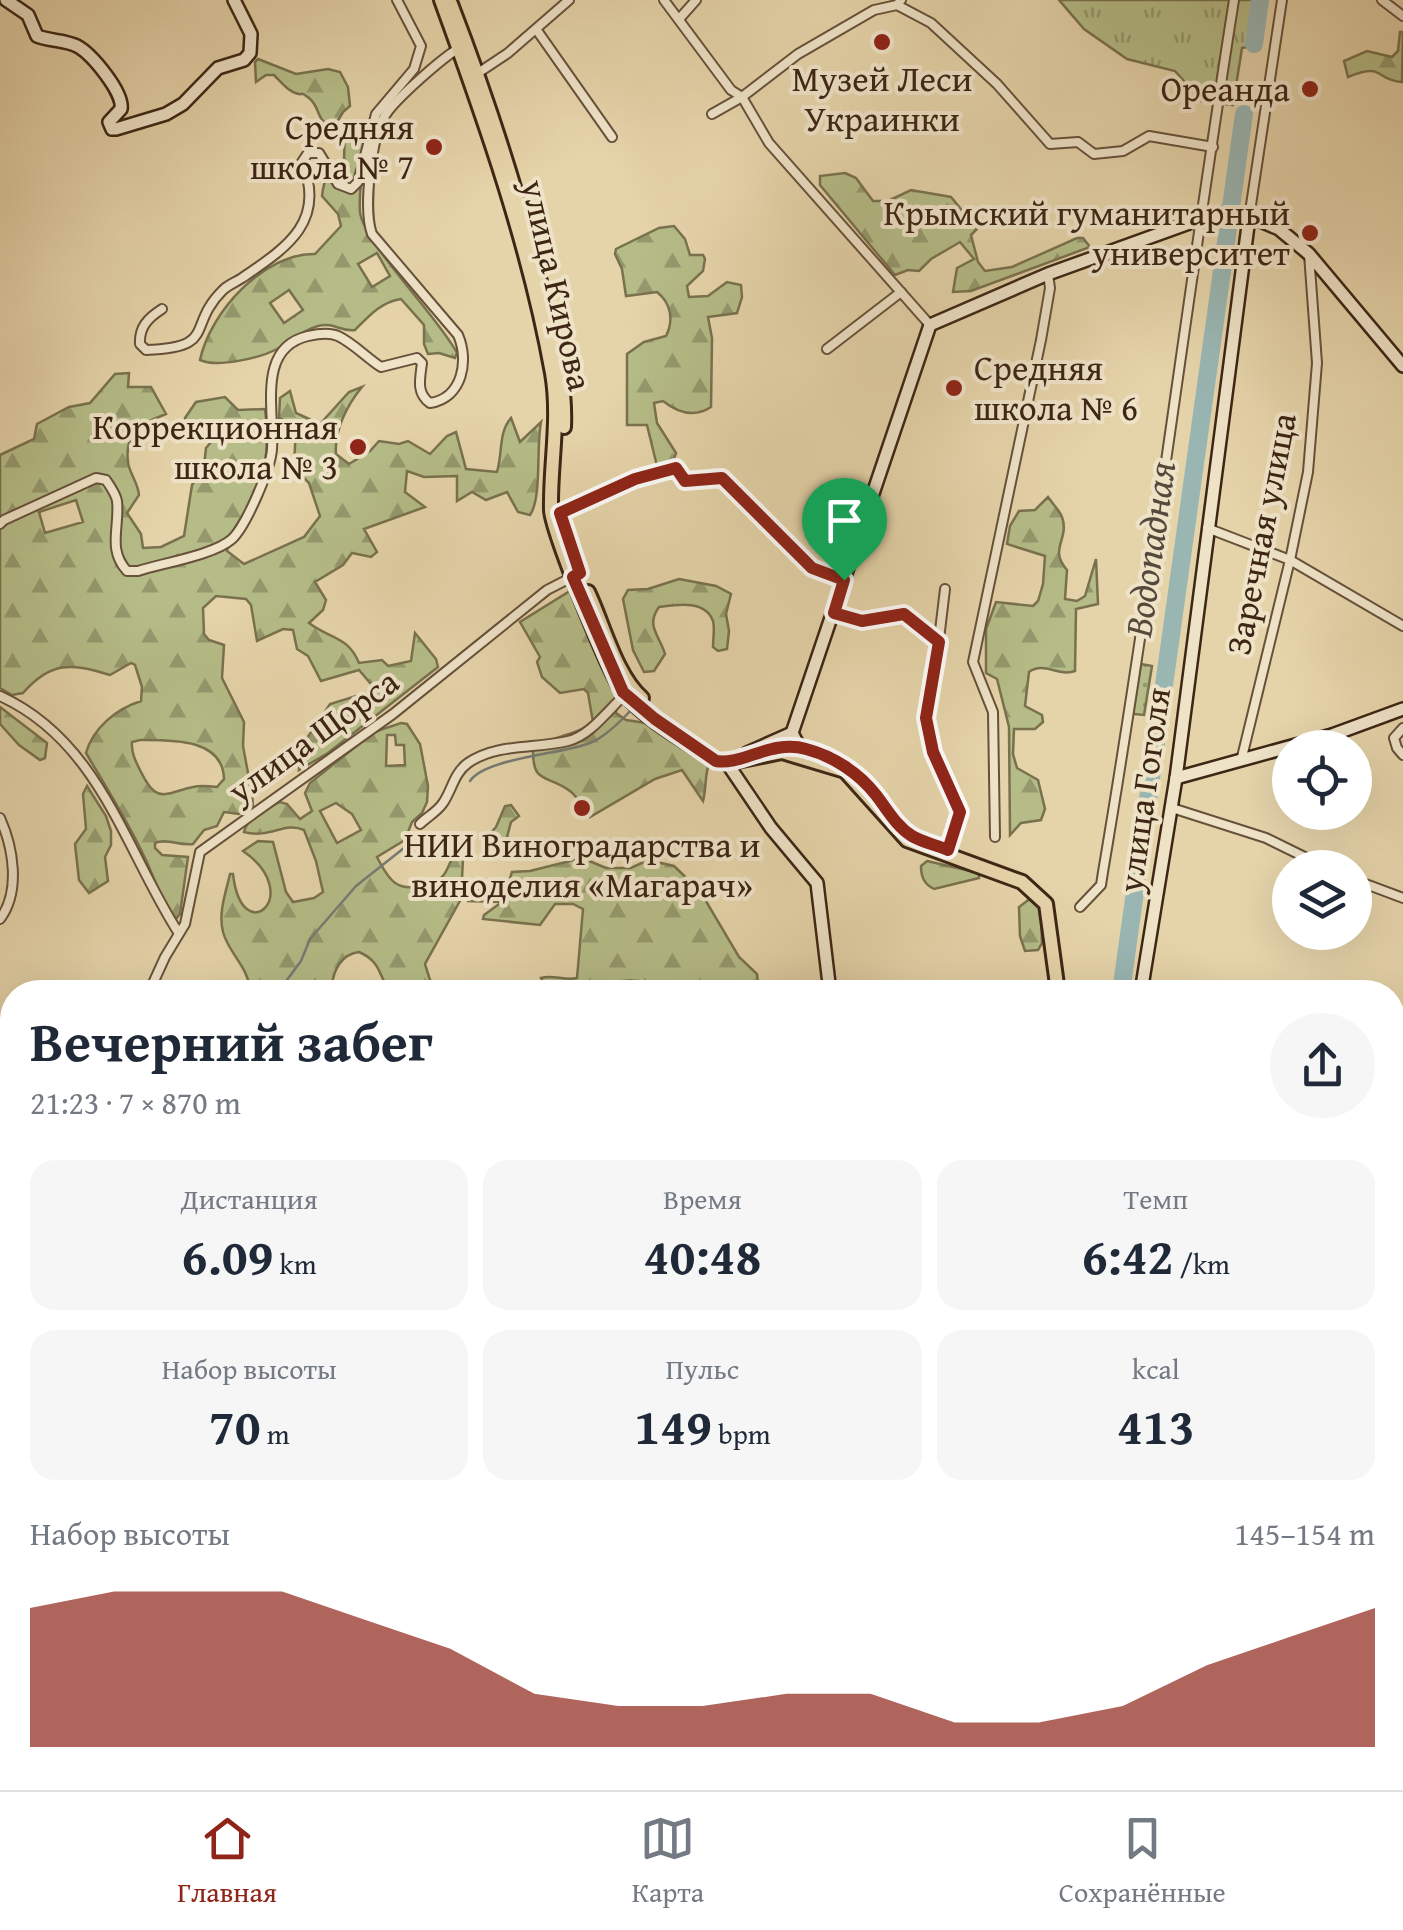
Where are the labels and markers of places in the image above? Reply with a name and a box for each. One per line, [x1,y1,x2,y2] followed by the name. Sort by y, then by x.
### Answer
[871,31,893,53] marker: Музей Леси Украинки
[792,53,972,144] place label: Музей Леси Украинки
[1161,63,1290,114] place label: Ореанда
[1299,78,1321,100] marker: Ореанда
[250,101,414,192] place label: Средняя школа № 7
[423,136,445,158] marker: Средняя школа № 7
[883,187,1290,278] place label: Крымский гуманитарный университет
[1299,222,1321,244] marker: Крымский гуманитарный университет
[974,342,1138,433] place label: Средняя школа № 6
[943,377,965,399] marker: Средняя школа № 6
[93,401,338,492] place label: Коррекционная школа № 3
[347,436,369,458] marker: Коррекционная школа № 3
[802,478,887,581] pin
[571,797,593,819] marker: НИИ Виноградарства и виноделия «Магарач»
[404,819,760,910] place label: НИИ Виноградарства и виноделия «Магарач»

